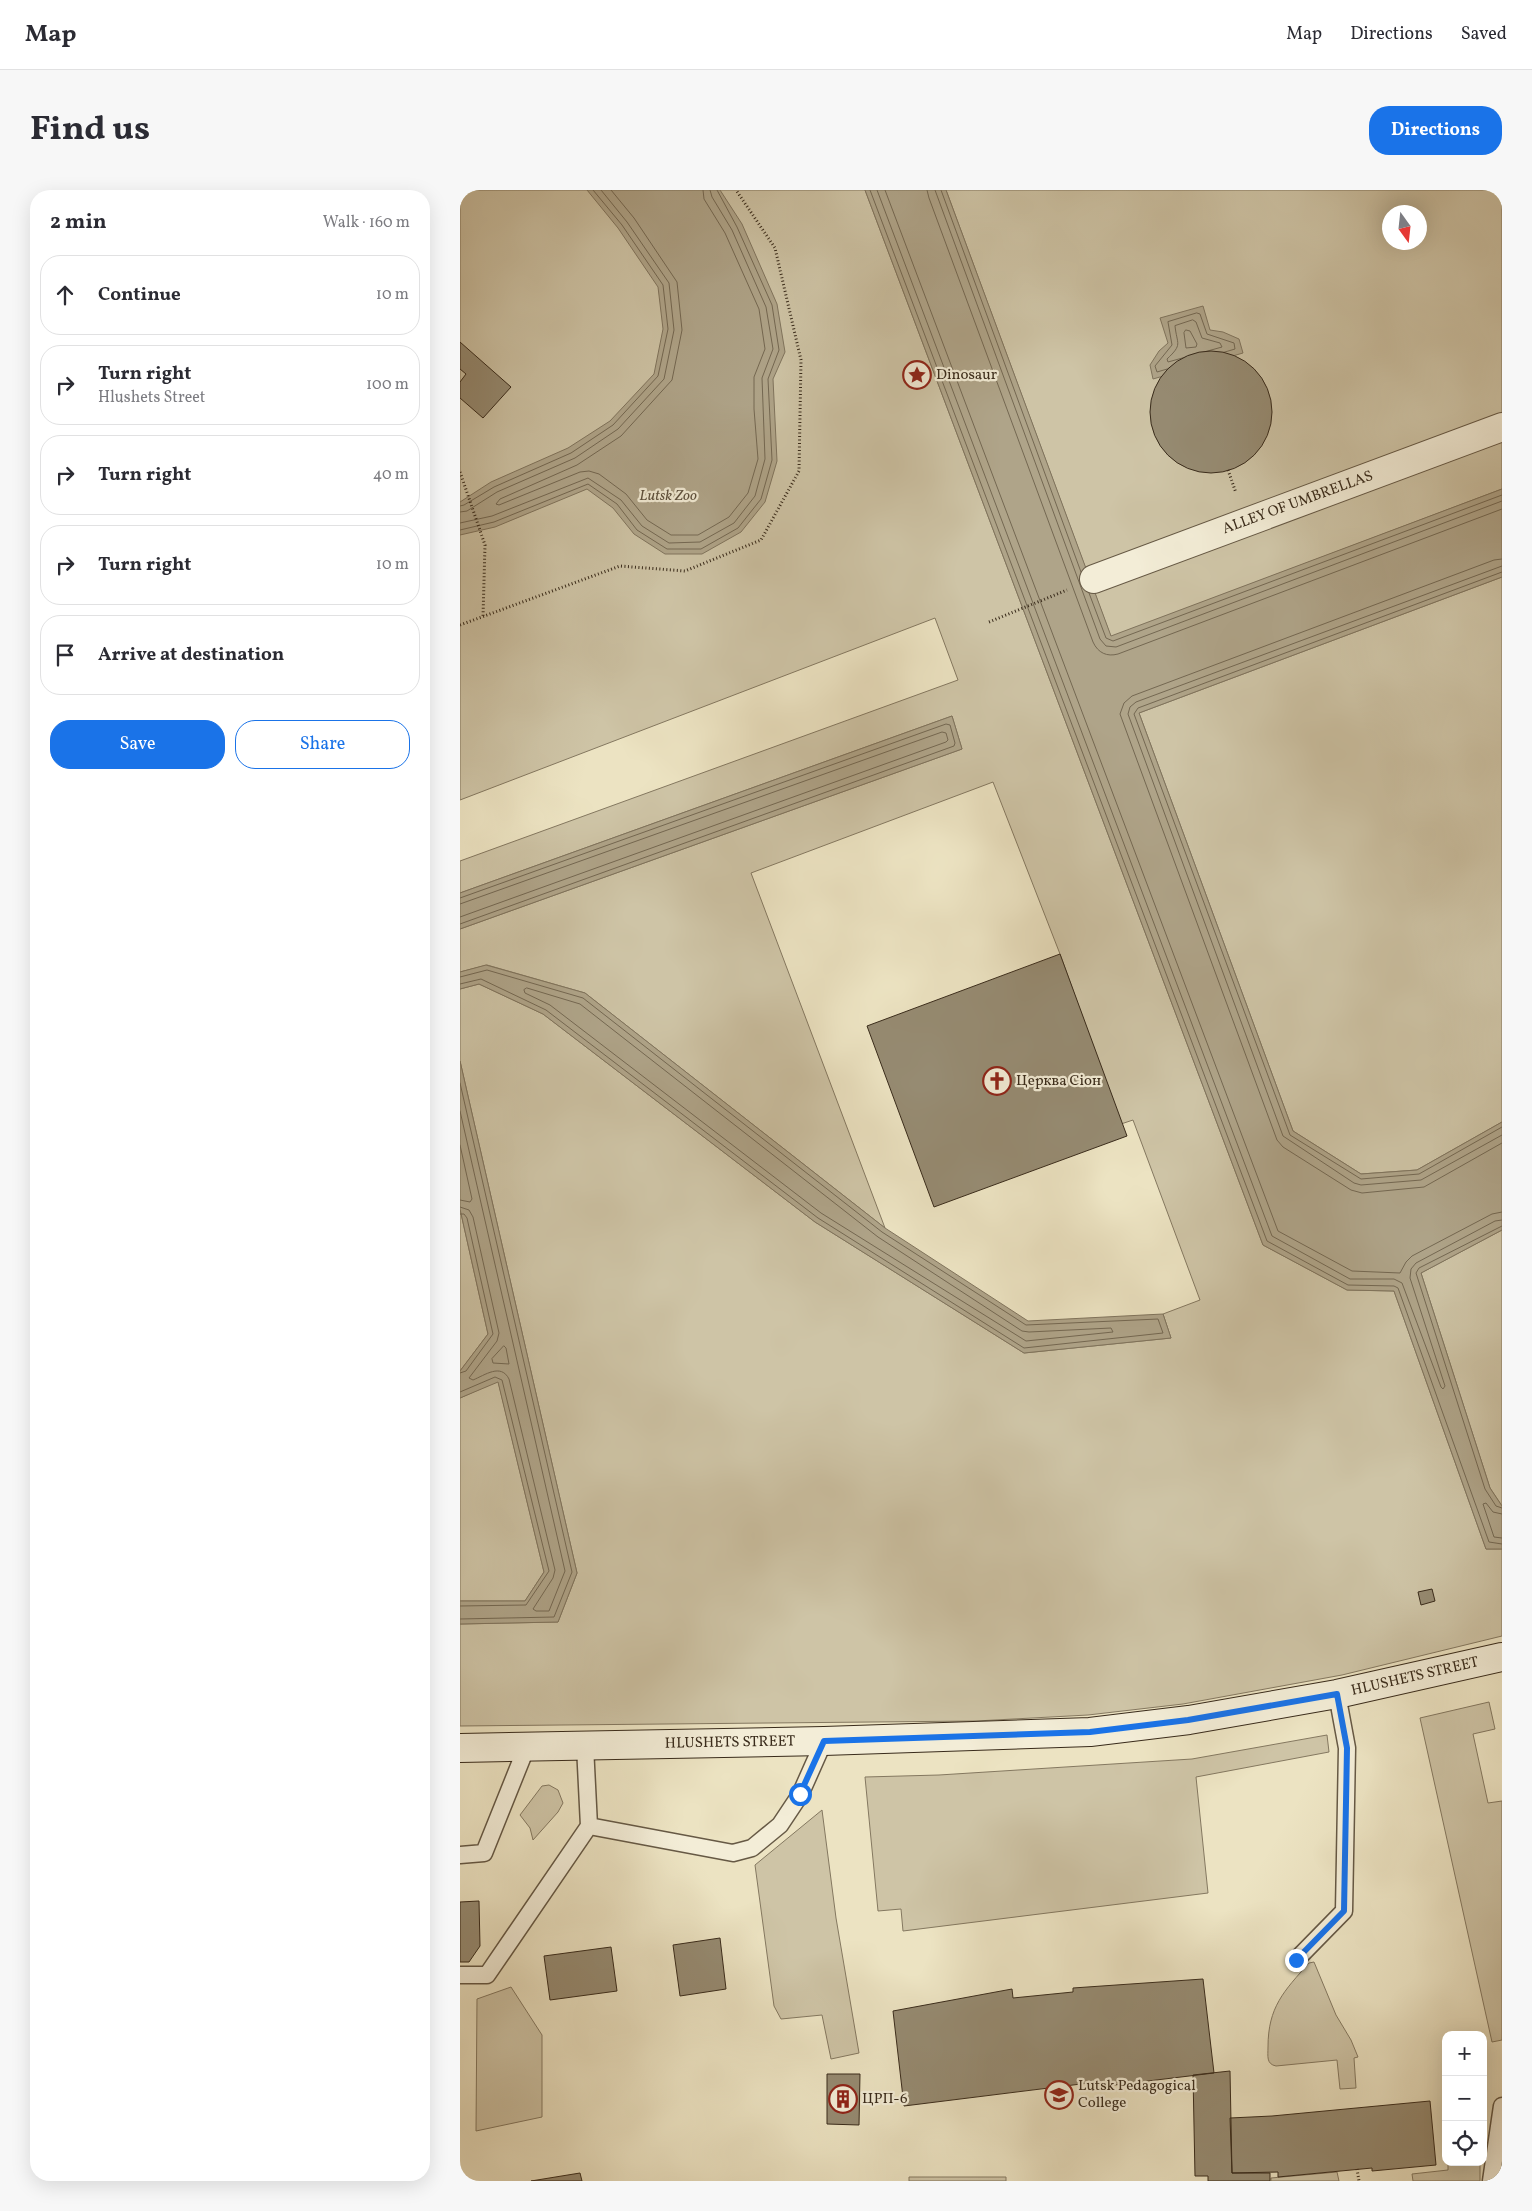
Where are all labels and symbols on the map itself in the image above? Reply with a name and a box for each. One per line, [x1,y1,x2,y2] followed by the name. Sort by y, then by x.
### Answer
[1382,205,1427,250] north arrow
[902,360,932,390] place icon: Dinosaur
[936,365,997,386] place label: Dinosaur
[1220,466,1376,540] street label: ALLEY OF UMBRELLAS
[639,486,697,507] park label: Lutsk Zoo
[982,1066,1012,1096] church icon: Церква Сіон
[1016,1071,1101,1092] place label: Церква Сіон
[1349,1652,1481,1702] street label: HLUSHETS STREET
[665,1731,796,1755] street label: HLUSHETS STREET
[789,1783,812,1806] route start
[1285,1949,1308,1972] route end
[1078,2076,1196,2114] place label: Lutsk Pedagogical College
[1044,2080,1074,2110] school or university icon: Lutsk Pedagogical College
[828,2084,858,2114] building icon: ЦРП-6
[862,2089,908,2110] place label: ЦРП-6

